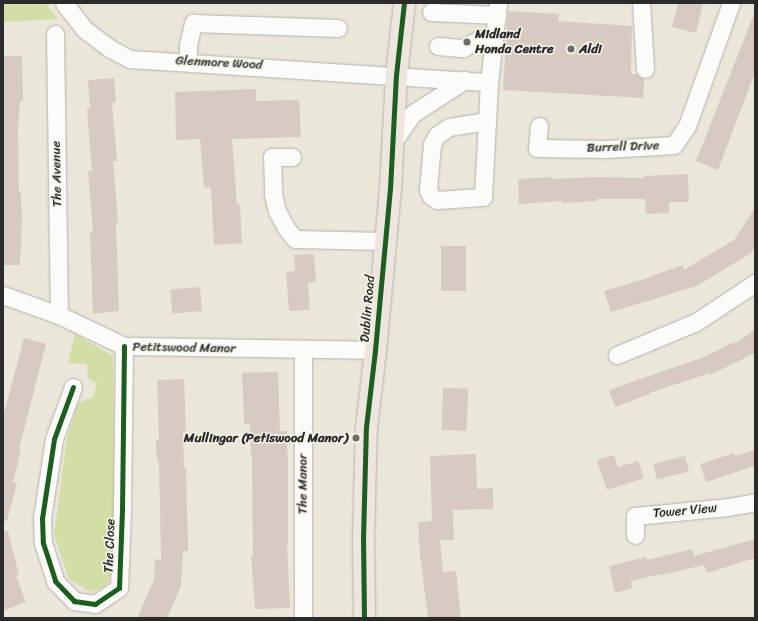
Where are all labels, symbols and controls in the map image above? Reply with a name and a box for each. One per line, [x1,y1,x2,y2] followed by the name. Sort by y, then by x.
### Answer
[475,27,554,58] place label: Midland Honda Centre
[462,37,472,47] marker: Midland Honda Centre
[579,41,602,57] place label: Aldi
[566,44,576,54] marker: Aldi
[175,53,263,73] street label: Glenmore Wood
[586,138,660,156] street label: Burrell Drive
[49,141,65,207] street label: The Avenue
[357,275,379,343] street label: Dublin Road
[132,339,236,357] street label: Petitswood Manor
[183,430,348,446] place label: Mullingar (Petiswood Manor)
[351,433,361,443] marker: Mullingar (Petiswood Manor)
[295,454,311,514] street label: The Manor
[652,500,718,522] street label: Tower View
[101,518,119,574] street label: The Close

